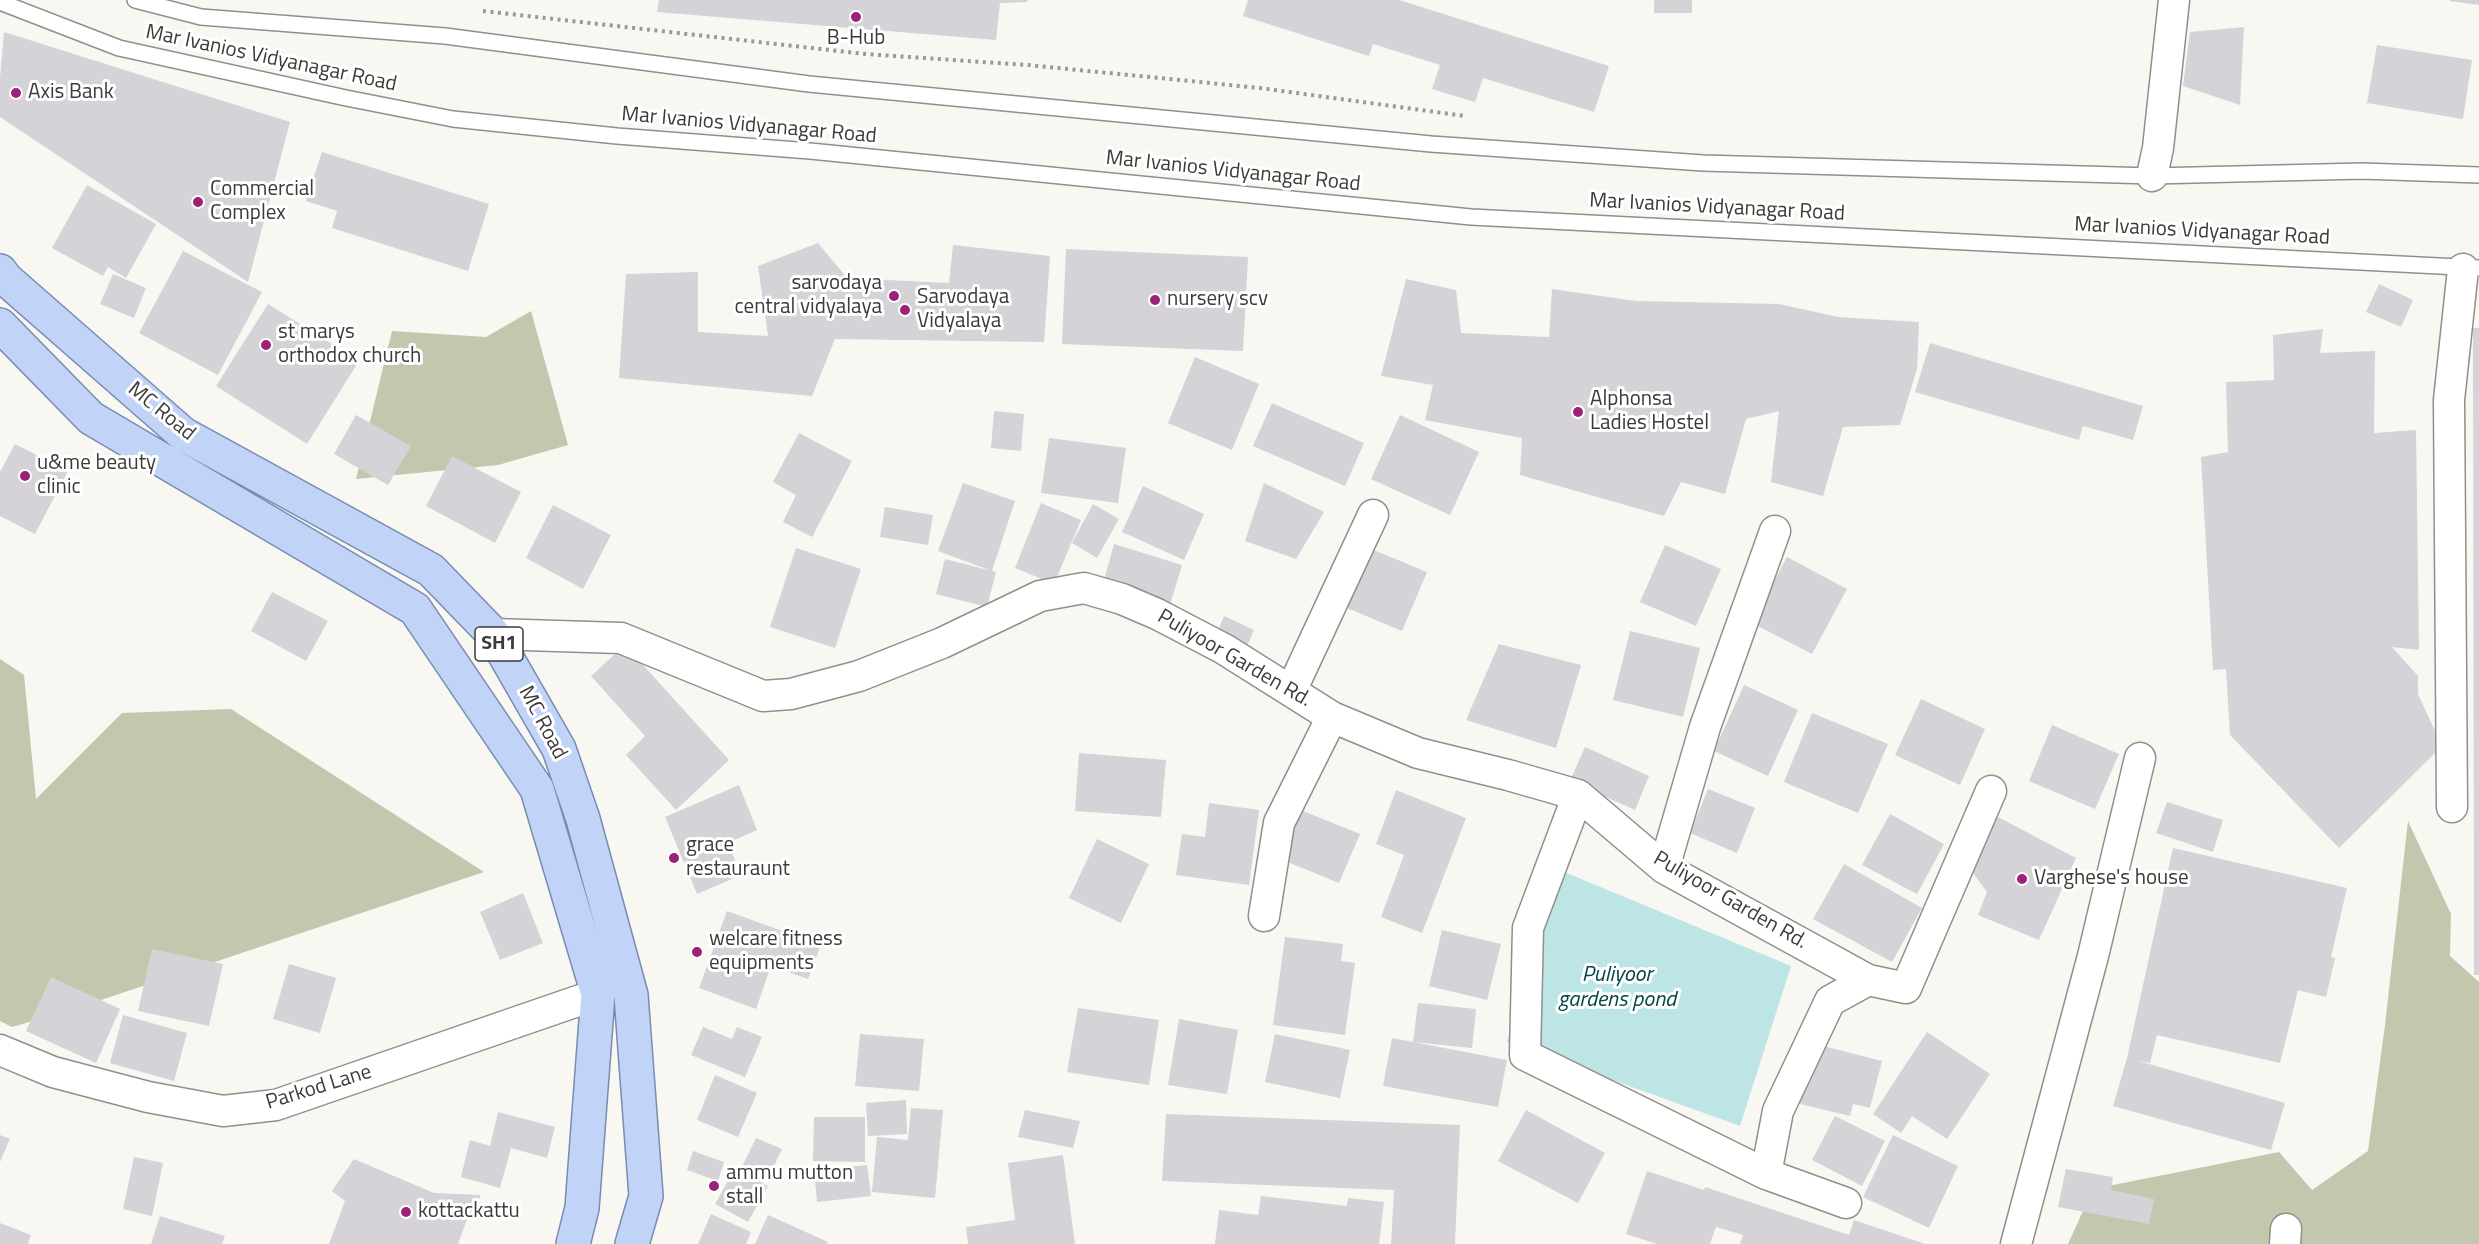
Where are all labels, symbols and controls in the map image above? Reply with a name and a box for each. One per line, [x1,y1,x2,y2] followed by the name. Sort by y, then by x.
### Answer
[849,10,863,24] marker: B-Hub
[143,20,399,98] street label: Mar Ivanios Vidyanagar Road
[827,26,885,52] place label: B-Hub
[28,80,114,106] place label: Axis Bank
[9,86,23,100] marker: Axis Bank
[620,102,878,150] street label: Mar Ivanios Vidyanagar Road
[1104,146,1362,198] street label: Mar Ivanios Vidyanagar Road
[210,177,314,227] place label: Commercial Complex
[1589,189,1845,227] street label: Mar Ivanios Vidyanagar Road
[191,195,205,209] marker: Commercial Complex
[2074,213,2330,251] street label: Mar Ivanios Vidyanagar Road
[734,271,882,321] place label: sarvodaya central vidyalaya
[917,285,1009,335] place label: Sarvodaya Vidyalaya
[1167,287,1268,313] place label: nursery scv
[887,289,901,303] marker: sarvodaya central vidyalaya
[1148,293,1162,307] marker: nursery scv
[898,303,912,317] marker: Sarvodaya Vidyalaya
[278,320,421,370] place label: st marys orthodox church
[259,338,273,352] marker: st marys orthodox church
[122,377,200,447] street label: MC Road
[1590,387,1709,437] place label: Alphonsa Ladies Hostel
[1571,405,1585,419] marker: Alphonsa Ladies Hostel
[37,451,156,501] place label: u&me beauty clinic
[18,469,32,483] marker: u&me beauty clinic
[1153,605,1315,713] street label: Puliyoor Garden Rd.
[475,627,523,661] road number: SH1
[512,682,572,764] street label: MC Road
[686,833,790,883] place label: grace restauraunt
[1649,847,1811,955] street label: Puliyoor Garden Rd.
[667,851,681,865] marker: grace restauraunt
[2034,866,2189,892] place label: Varghese's house
[2015,872,2029,886] marker: Varghese's house
[709,927,843,977] place label: welcare fitness equipments
[690,945,704,959] marker: welcare fitness equipments
[1558,963,1676,1014] water label: Puliyoor gardens pond
[263,1060,375,1116] street label: Parkod Lane
[726,1161,853,1211] place label: ammu mutton stall
[707,1179,721,1193] marker: ammu mutton stall
[418,1199,520,1225] place label: kottackattu
[399,1205,413,1219] marker: kottackattu

